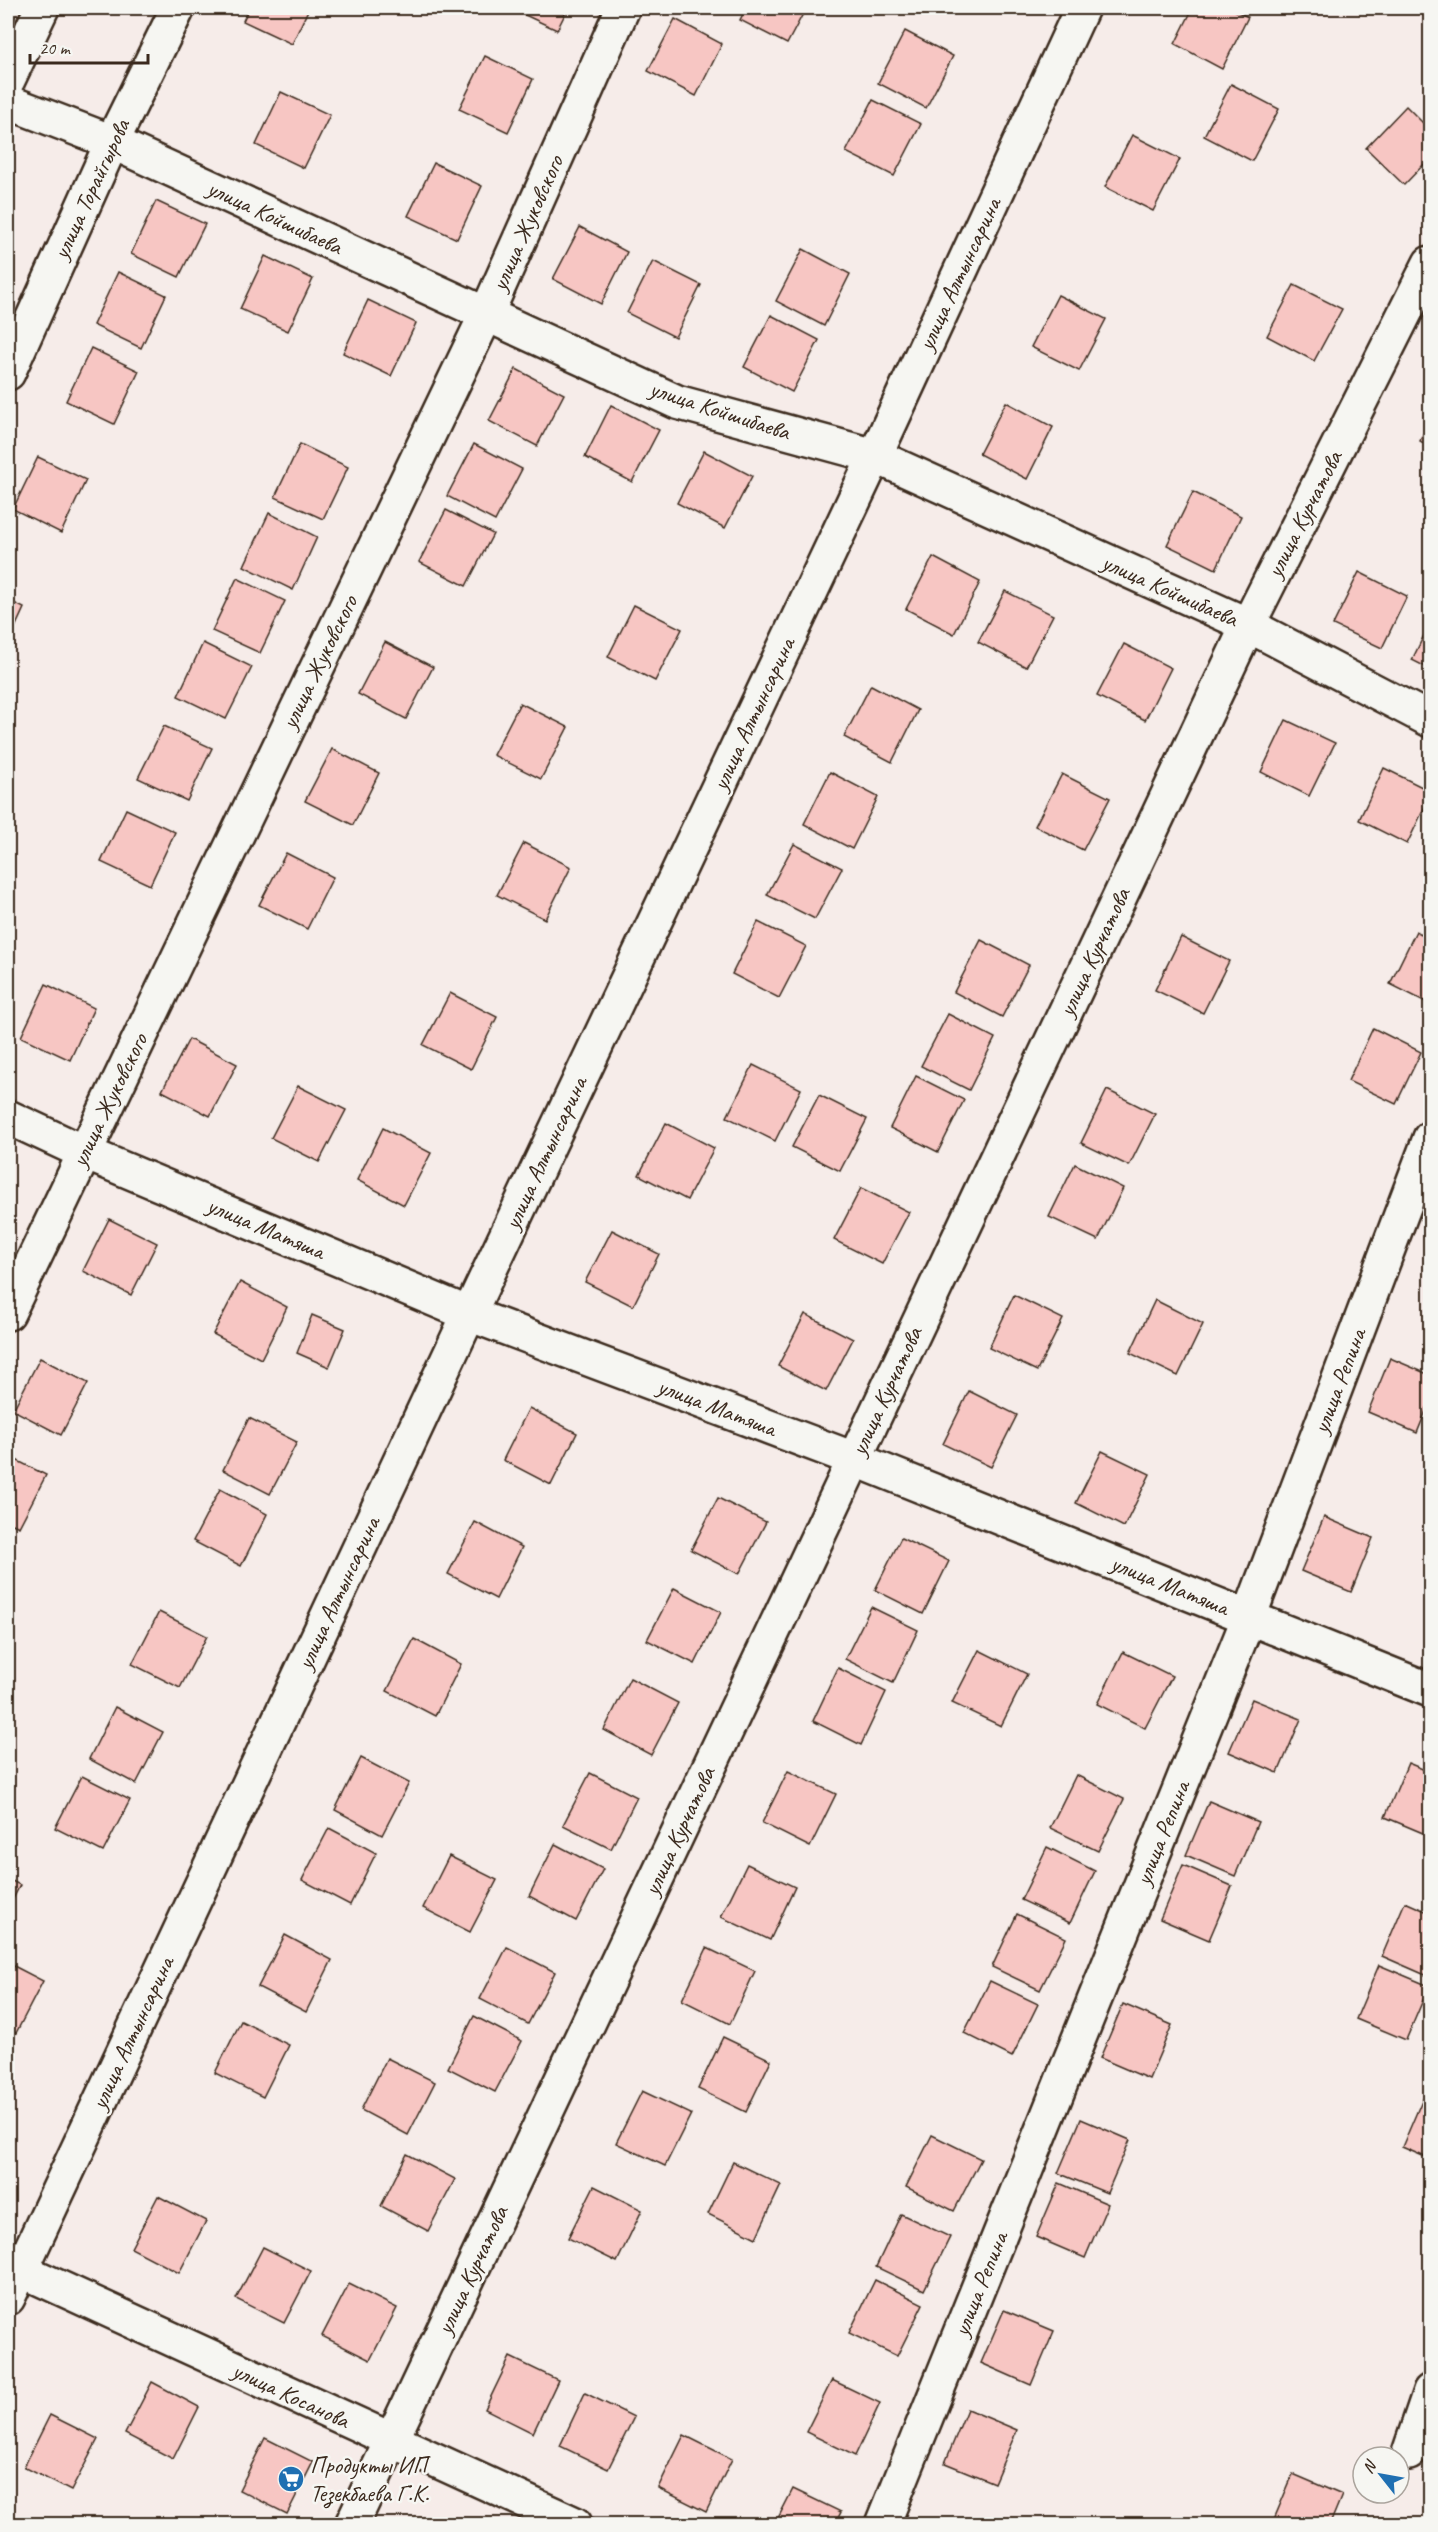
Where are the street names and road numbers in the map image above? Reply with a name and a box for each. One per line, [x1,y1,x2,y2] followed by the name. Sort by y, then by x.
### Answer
[45,113,137,266] street label: улица Торайгырова
[483,149,571,297] street label: улица Жуковского
[201,172,349,262] street label: улица Койшибаева
[910,191,1008,357] street label: улица Алтынсарина
[644,373,795,447] street label: улица Койшибаева
[1258,444,1349,584] street label: улица Курчатова
[1096,546,1244,634] street label: улица Койшибаева
[273,589,365,735] street label: улица Жуковского
[704,631,802,797] street label: улица Алтынсарина
[1050,882,1137,1023] street label: улица Курчатова
[63,1027,155,1173] street label: улица Жуковского
[496,1070,594,1236] street label: улица Алтынсарина
[201,1189,331,1267] street label: улица Матяша
[842,1321,929,1462] street label: улица Курчатова
[1305,1322,1373,1439] street label: улица Репина
[652,1370,783,1444] street label: улица Матяша
[289,1510,387,1676] street label: улица Алтынсарина
[1105,1547,1235,1623] street label: улица Матяша
[635,1761,722,1902] street label: улица Курчатова
[1127,1775,1197,1891] street label: улица Репина
[83,1950,181,2116] street label: улица Алтынсарина
[428,2200,515,2341] street label: улица Курчатова
[945,2226,1015,2342] street label: улица Репина
[226,2354,356,2436] street label: улица Косанова

